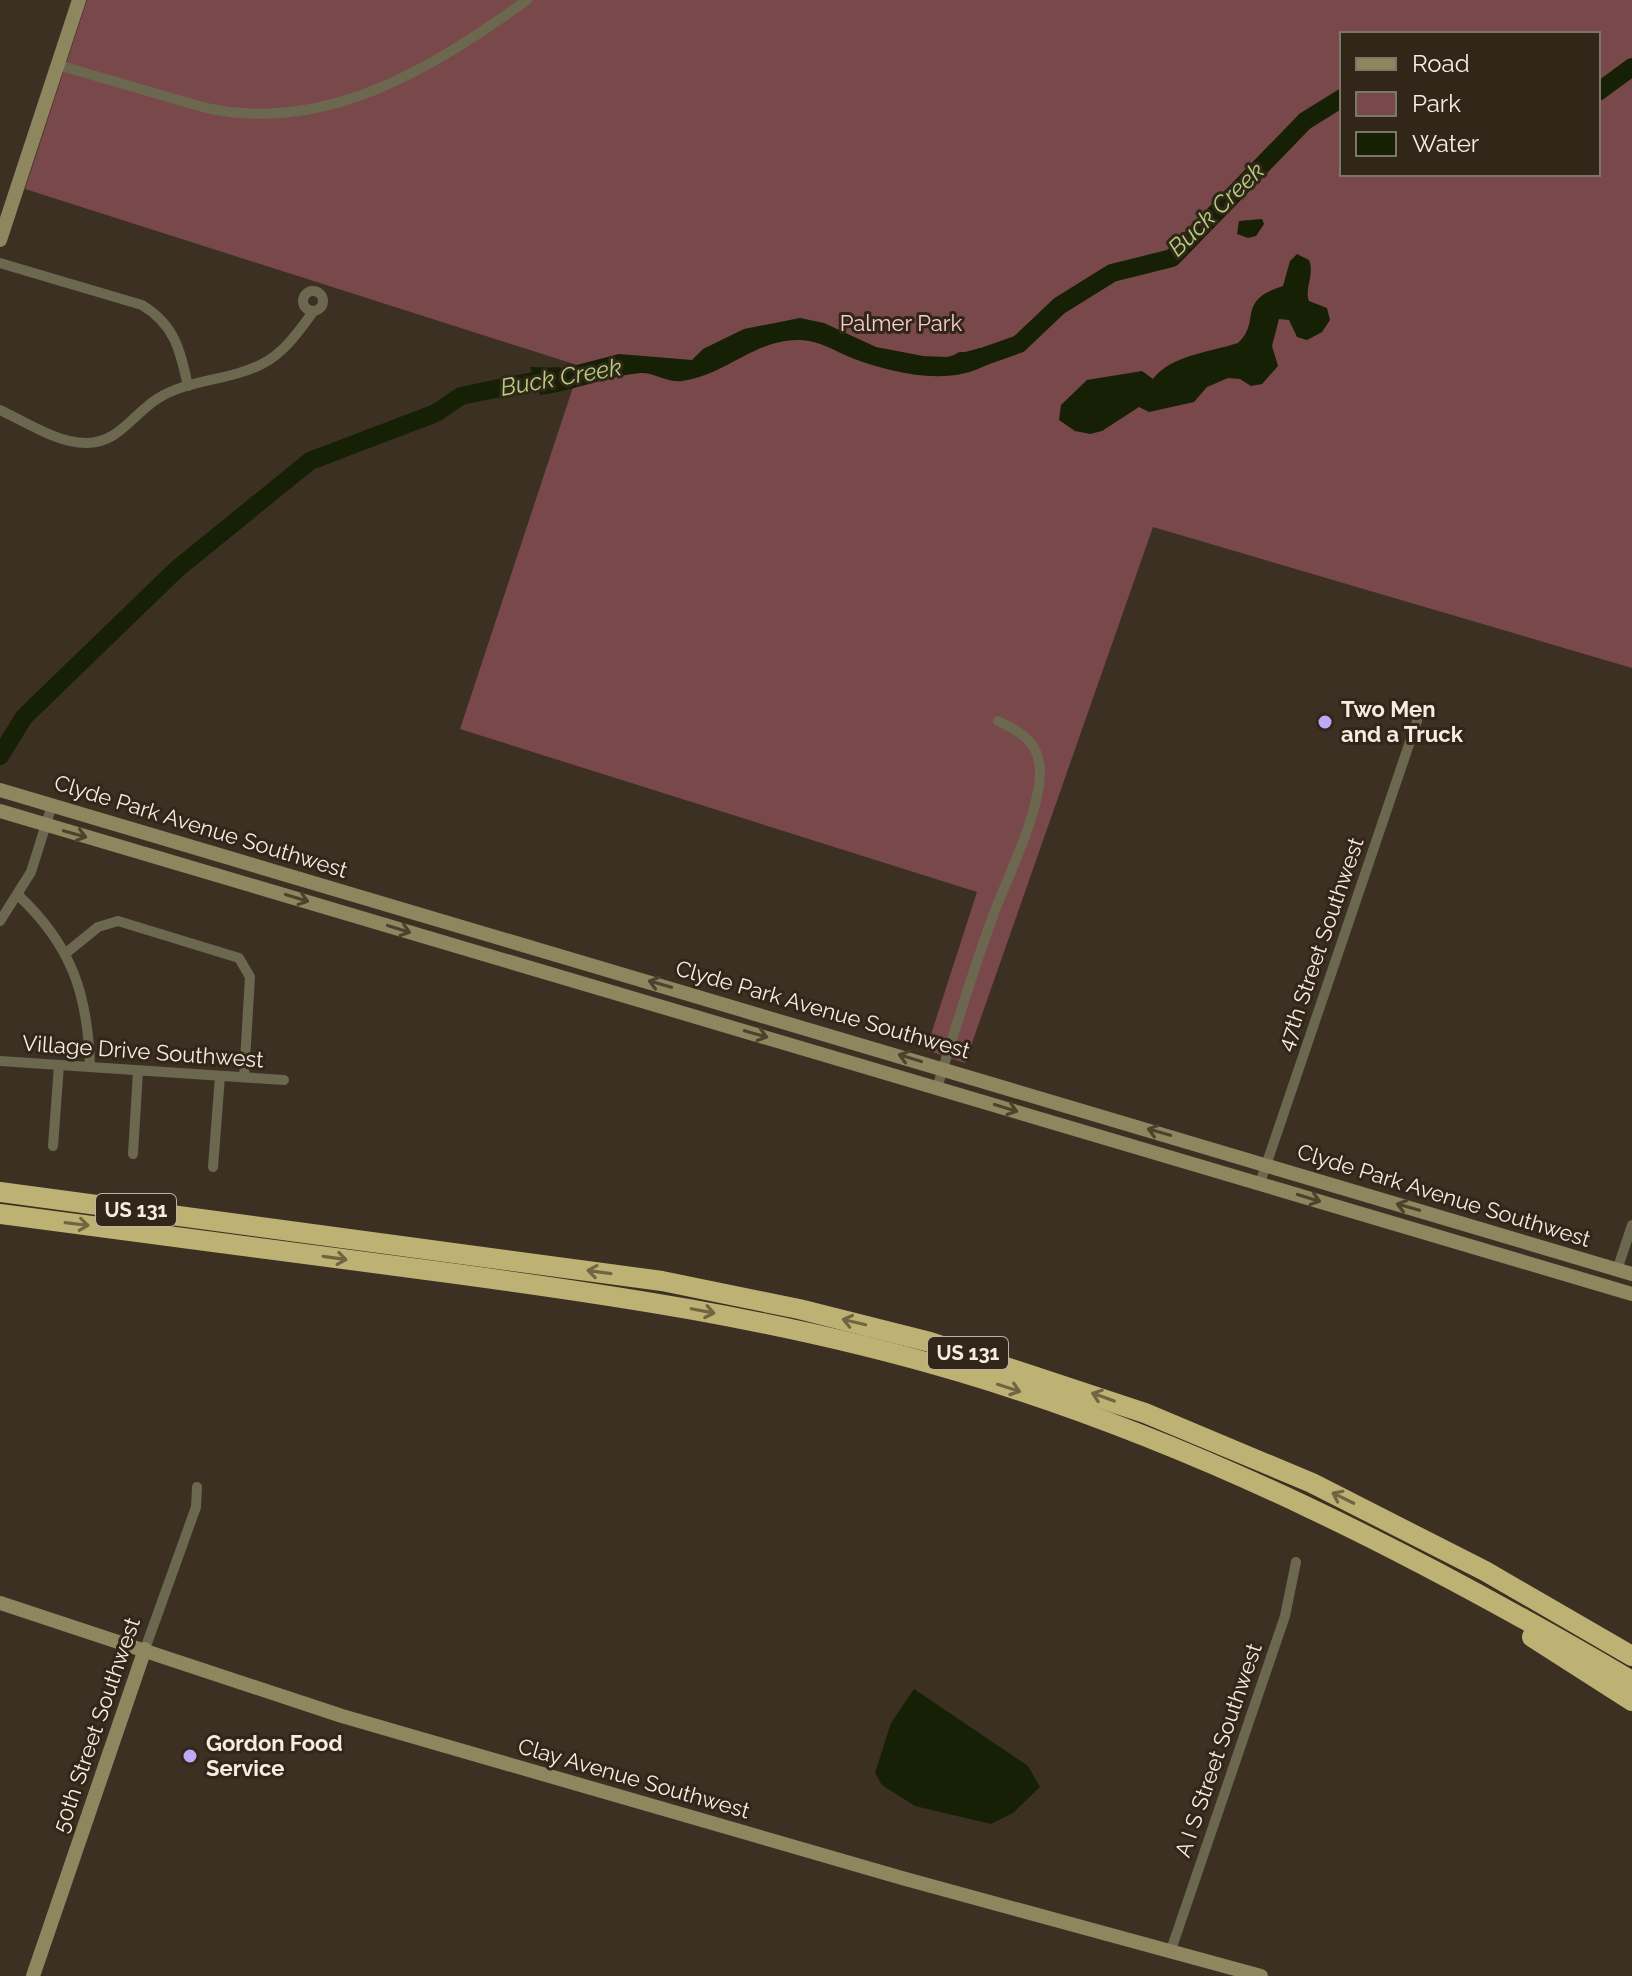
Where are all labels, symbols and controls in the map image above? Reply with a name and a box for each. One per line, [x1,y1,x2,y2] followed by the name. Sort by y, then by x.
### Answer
[1340,32,1600,176] legend
[1412,49,1470,78] text: Road
[1412,89,1461,118] text: Park
[1412,129,1480,158] text: Water
[1162,156,1270,262] water label: Buck Creek
[840,310,963,336] park label: Palmer Park
[498,352,624,402] water label: Buck Creek
[1341,696,1464,747] place label: Two Men and a Truck
[1316,713,1334,731] marker: Two Men and a Truck
[51,769,351,883] street label: Clyde Park Avenue Southwest
[61,827,87,842] one-way arrow
[1271,833,1369,1054] street label: 47th Street Southwest
[284,891,310,906] one-way arrow
[386,922,412,937] one-way arrow
[673,954,974,1064] street label: Clyde Park Avenue Southwest
[648,976,674,991] one-way arrow
[743,1027,769,1042] one-way arrow
[22,1030,265,1072] street label: Village Drive Southwest
[897,1050,923,1065] one-way arrow
[992,1101,1018,1116] one-way arrow
[1147,1124,1172,1138] one-way arrow
[1294,1138,1594,1252] street label: Clyde Park Avenue Southwest
[1295,1191,1321,1206] one-way arrow
[96,1194,176,1226] road number: US 131
[1396,1199,1421,1213] one-way arrow
[64,1217,89,1232] one-way arrow
[322,1251,347,1266] one-way arrow
[587,1264,612,1279] one-way arrow
[690,1304,716,1319] one-way arrow
[842,1313,868,1328] one-way arrow
[928,1337,1008,1369] road number: US 131
[996,1381,1022,1396] one-way arrow
[1091,1389,1116,1404] one-way arrow
[1331,1490,1355,1505] one-way arrow
[47,1613,145,1836] street label: 50th Street Southwest
[1169,1639,1267,1860] street label: A I S Street Southwest
[206,1730,343,1781] place label: Gordon Food Service
[515,1732,753,1824] street label: Clay Avenue Southwest
[181,1747,199,1765] marker: Gordon Food Service

